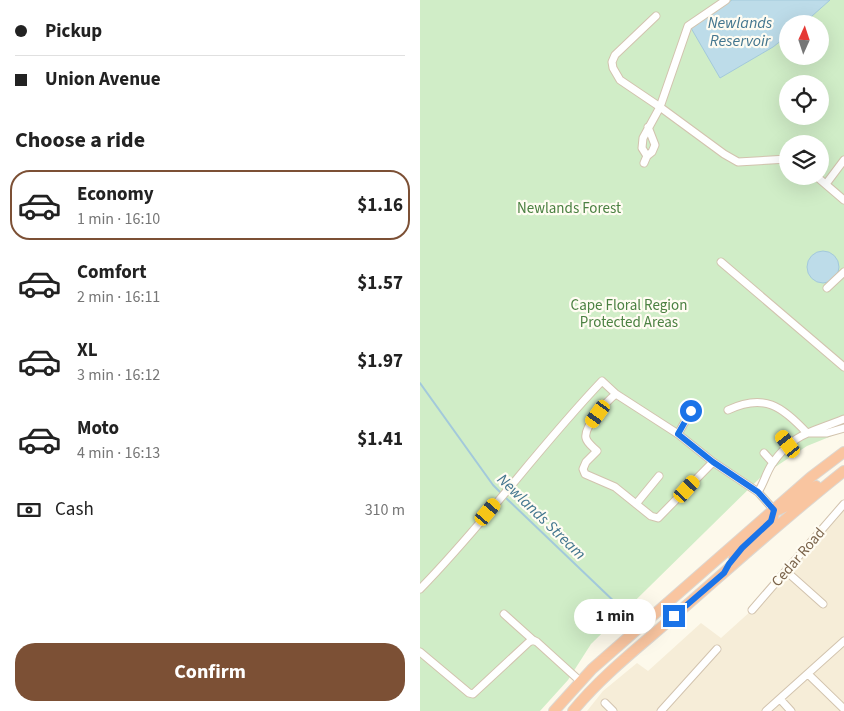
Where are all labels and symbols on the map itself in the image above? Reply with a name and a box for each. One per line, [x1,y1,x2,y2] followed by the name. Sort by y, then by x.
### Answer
[708,12,773,52] water label: Newlands Reservoir
[779,15,829,65] north arrow
[517,198,621,219] park label: Newlands Forest
[571,295,687,333] park label: Cape Floral Region Protected Areas
[583,397,612,431] car
[680,400,702,422] route start
[772,428,803,460] car
[492,469,590,565] water label: Newlands Stream
[671,473,702,505] car
[472,496,503,528] car
[767,523,830,591] street label: Cedar Road
[574,598,656,634] callout: 1 min
[663,605,685,627] route end

